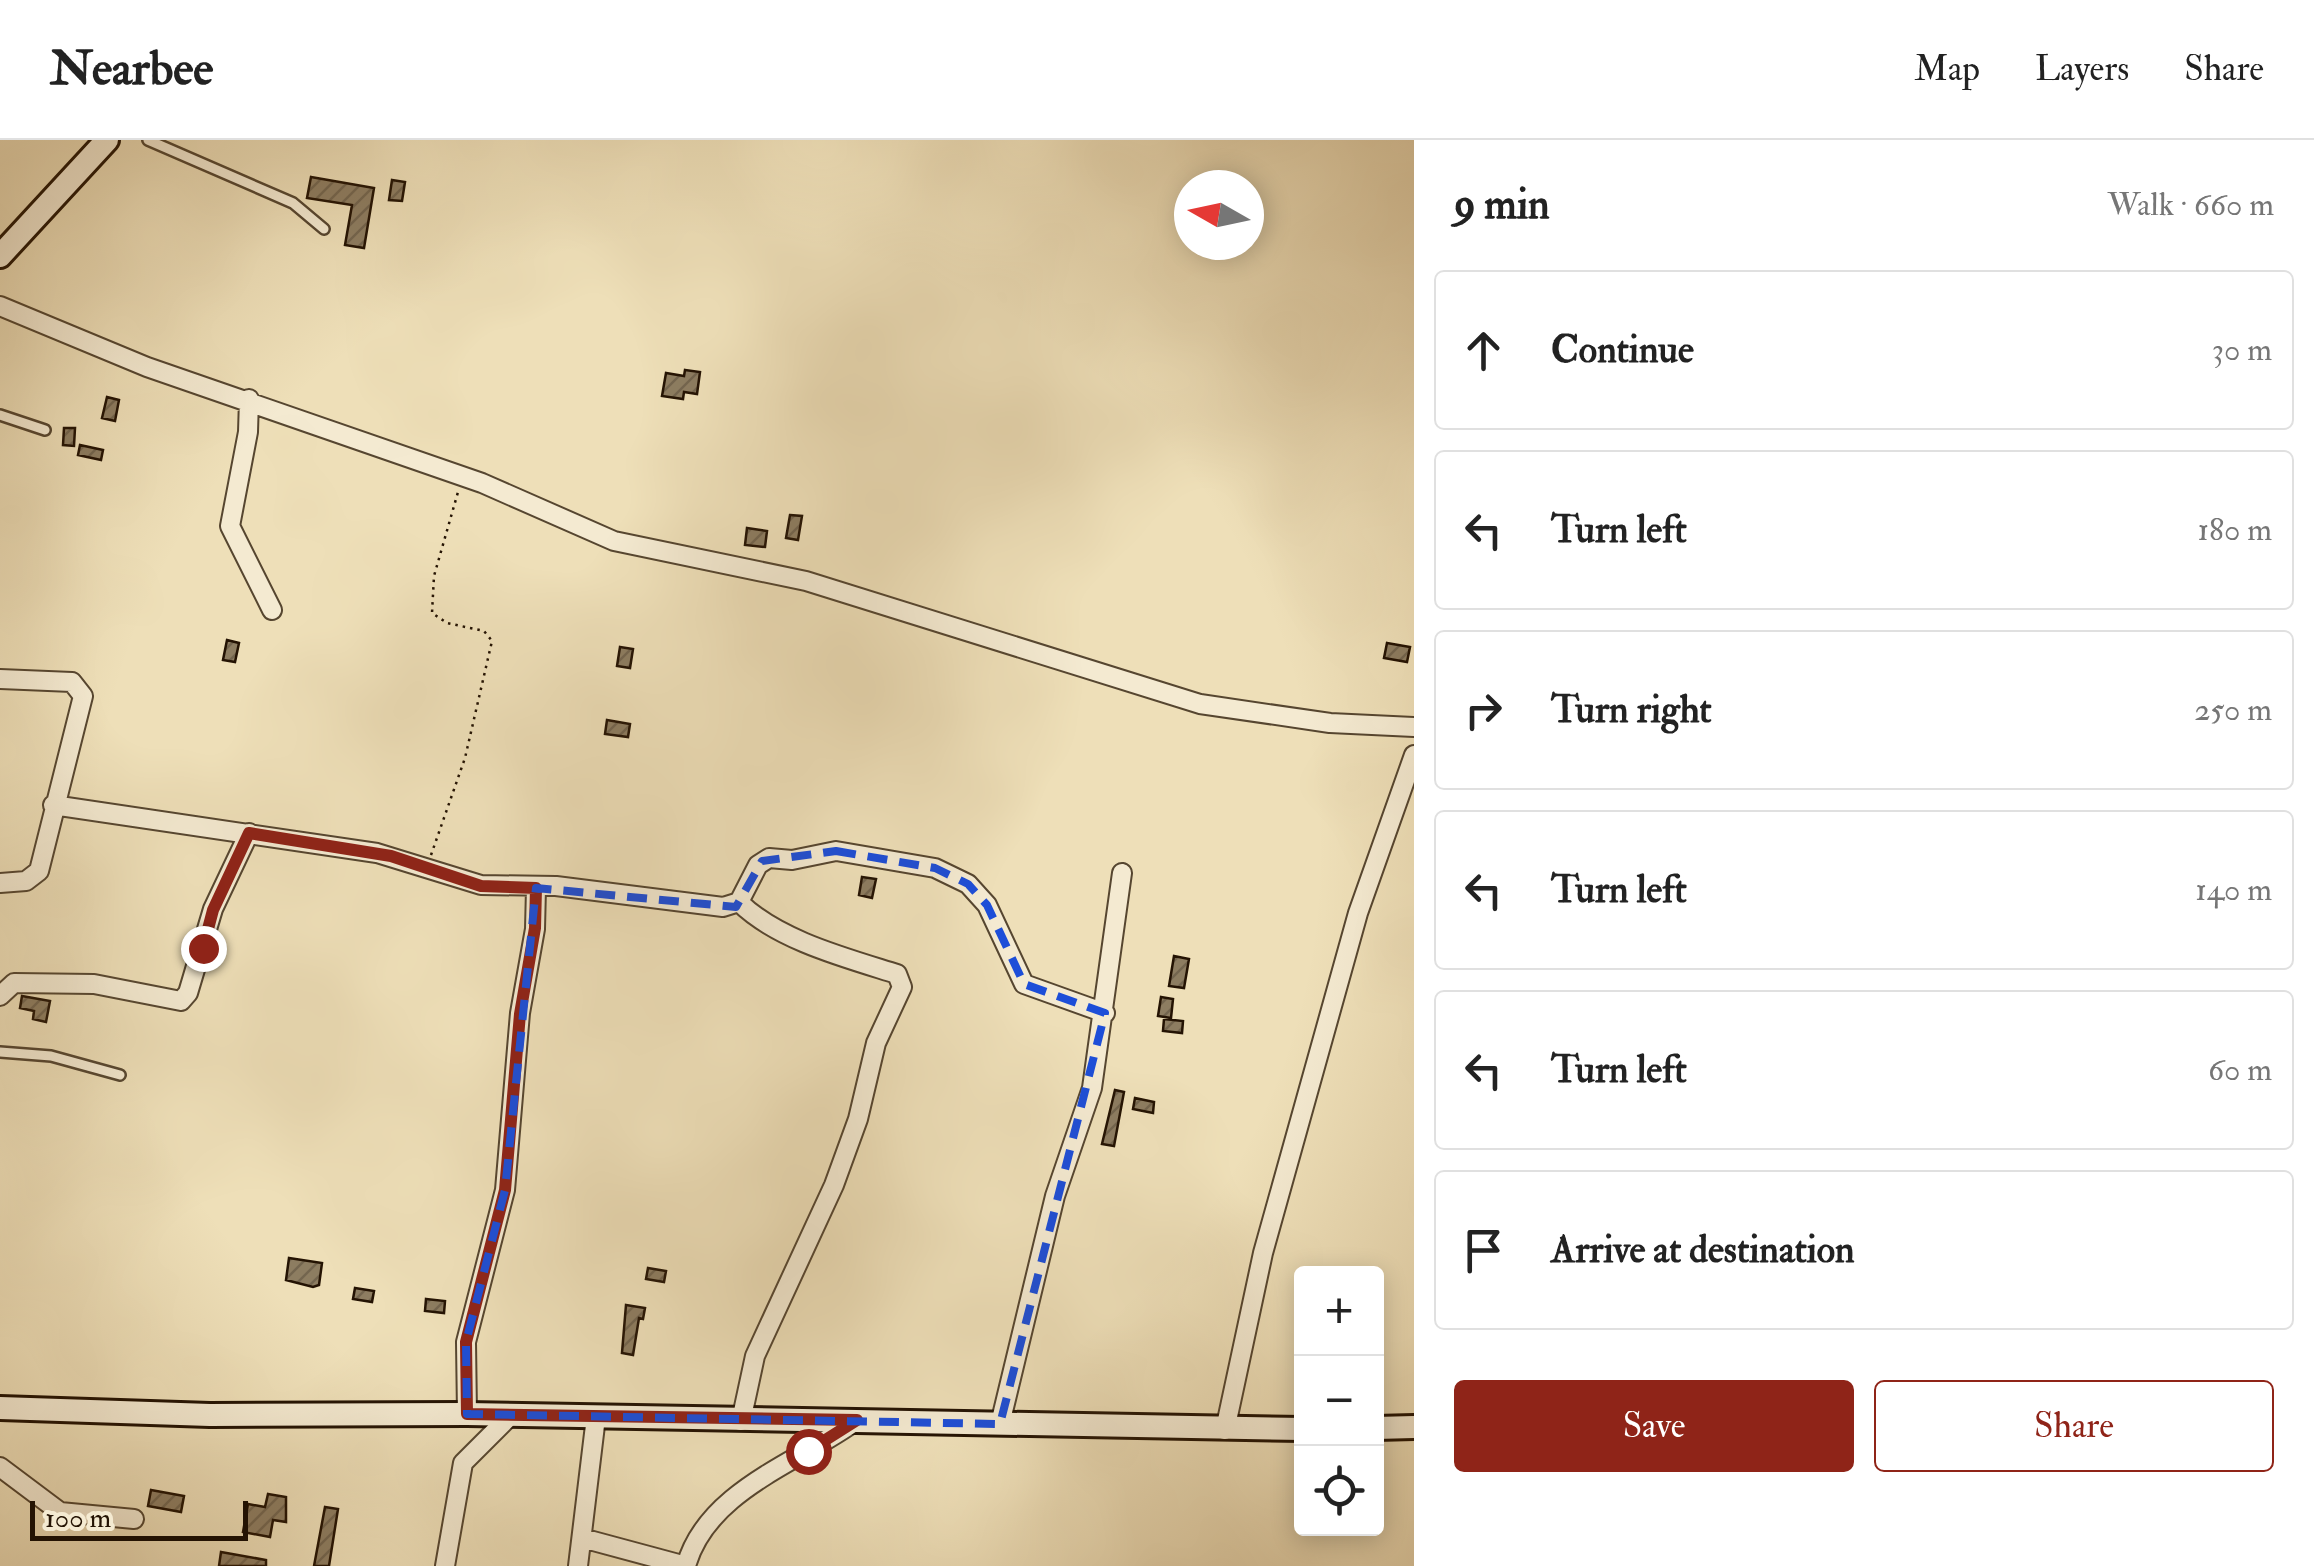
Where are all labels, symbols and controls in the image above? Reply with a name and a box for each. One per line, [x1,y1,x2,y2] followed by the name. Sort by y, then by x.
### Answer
[50,39,213,99] text: Nearbee
[1914,47,1980,91] text: Map
[2035,47,2129,91] text: Layers
[2184,47,2264,91] text: Share
[1174,170,1264,260] north arrow
[1454,179,1550,231] text: 9 min
[2108,185,2274,225] text: Walk · 660 m
[1456,323,1511,378] icon: ahead
[1551,326,1694,374] text: Continue
[2212,330,2272,370] text: 30 m
[1456,503,1511,558] icon: left
[1551,506,1687,554] text: Turn left
[2198,510,2272,550] text: 180 m
[1456,683,1511,738] icon: right
[1551,686,1712,734] text: Turn right
[2194,690,2272,730] text: 250 m
[1456,863,1511,918] icon: left
[1551,866,1687,914] text: Turn left
[2195,870,2272,910] text: 140 m
[181,926,227,972] route end
[1456,1043,1511,1098] icon: left
[1551,1046,1687,1094] text: Turn left
[2208,1050,2272,1090] text: 60 m
[1456,1223,1511,1278] icon: arrive
[1551,1226,1855,1274] text: Arrive at destination
[1294,1266,1384,1536] map controls
[1294,1266,1384,1356] button: +
[1294,1356,1384,1446] button: −
[1454,1380,1854,1472] button: Save
[1874,1380,2274,1472] button: Share
[786,1429,832,1475] route start
[1294,1446,1384,1536] button: locate
[30,1496,248,1540] scale bar
[45,1501,111,1536] text: 100 m

